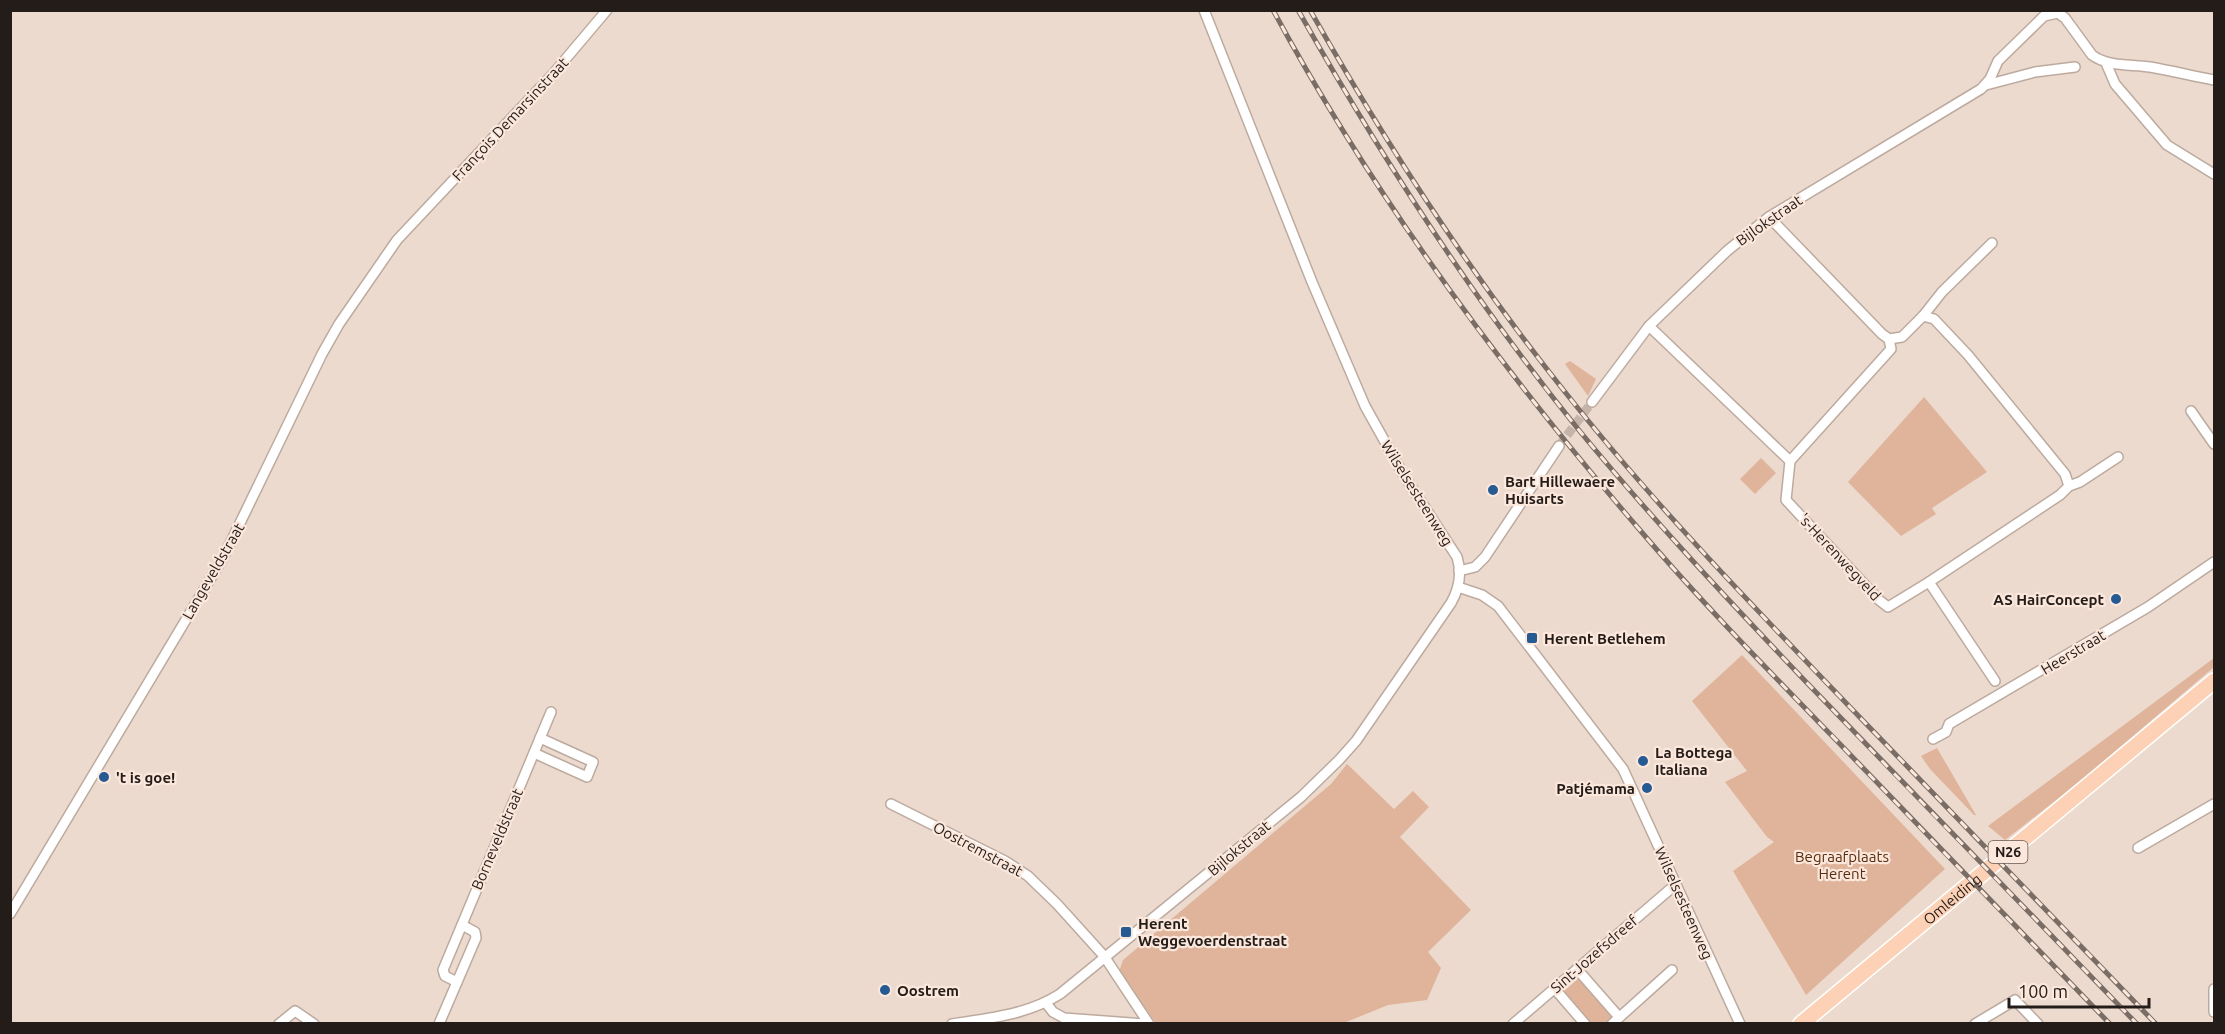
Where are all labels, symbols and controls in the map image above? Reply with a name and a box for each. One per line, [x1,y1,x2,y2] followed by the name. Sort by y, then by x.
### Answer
[448,54,572,184] street label: François Demarsinstraat
[1733,191,1805,249] street label: Bijlokstraat
[1378,437,1456,549] street label: Wilselsesteenweg
[1505,473,1615,507] place label: Bart Hillewaere Huisarts
[1486,483,1500,497] marker: Bart Hillewaere Huisarts
[1795,510,1885,604] street label: 's-Herenwegveld
[179,520,248,622] street label: Langeveldstraat
[1993,591,2105,608] place label: AS HairConcept
[2109,592,2123,606] marker: AS HairConcept
[2038,626,2108,678] street label: Heerstraat
[1544,630,1666,647] place label: Herent Betlehem
[1525,631,1539,645] marker: Herent Betlehem
[1655,744,1732,778] place label: La Bottega Italiana
[1636,754,1650,768] marker: La Bottega Italiana
[116,769,175,786] place label: 't is goe!
[97,770,111,784] marker: 't is goe!
[1556,780,1635,797] place label: Patjémama
[1640,781,1654,795] marker: Patjémama
[468,786,526,892] street label: Borneveldstraat
[1204,817,1274,879] street label: Bijlokstraat
[930,818,1026,880] street label: Oostremstraat
[1988,841,2028,863] road number: N26
[1652,844,1716,962] street label: Wilselsesteenweg
[1795,848,1889,882] park label: Begraafplaats Herent
[1919,870,1984,928] street label: Omleiding
[1547,911,1641,996] street label: Sint-Jozefsdreef
[1138,915,1288,949] place label: Herent Weggevoerdenstraat
[1119,925,1133,939] marker: Herent Weggevoerdenstraat
[2009,971,2148,1009] scale bar
[2018,981,2068,1001] text: 100 m
[897,982,959,999] place label: Oostrem
[878,983,892,997] marker: Oostrem

